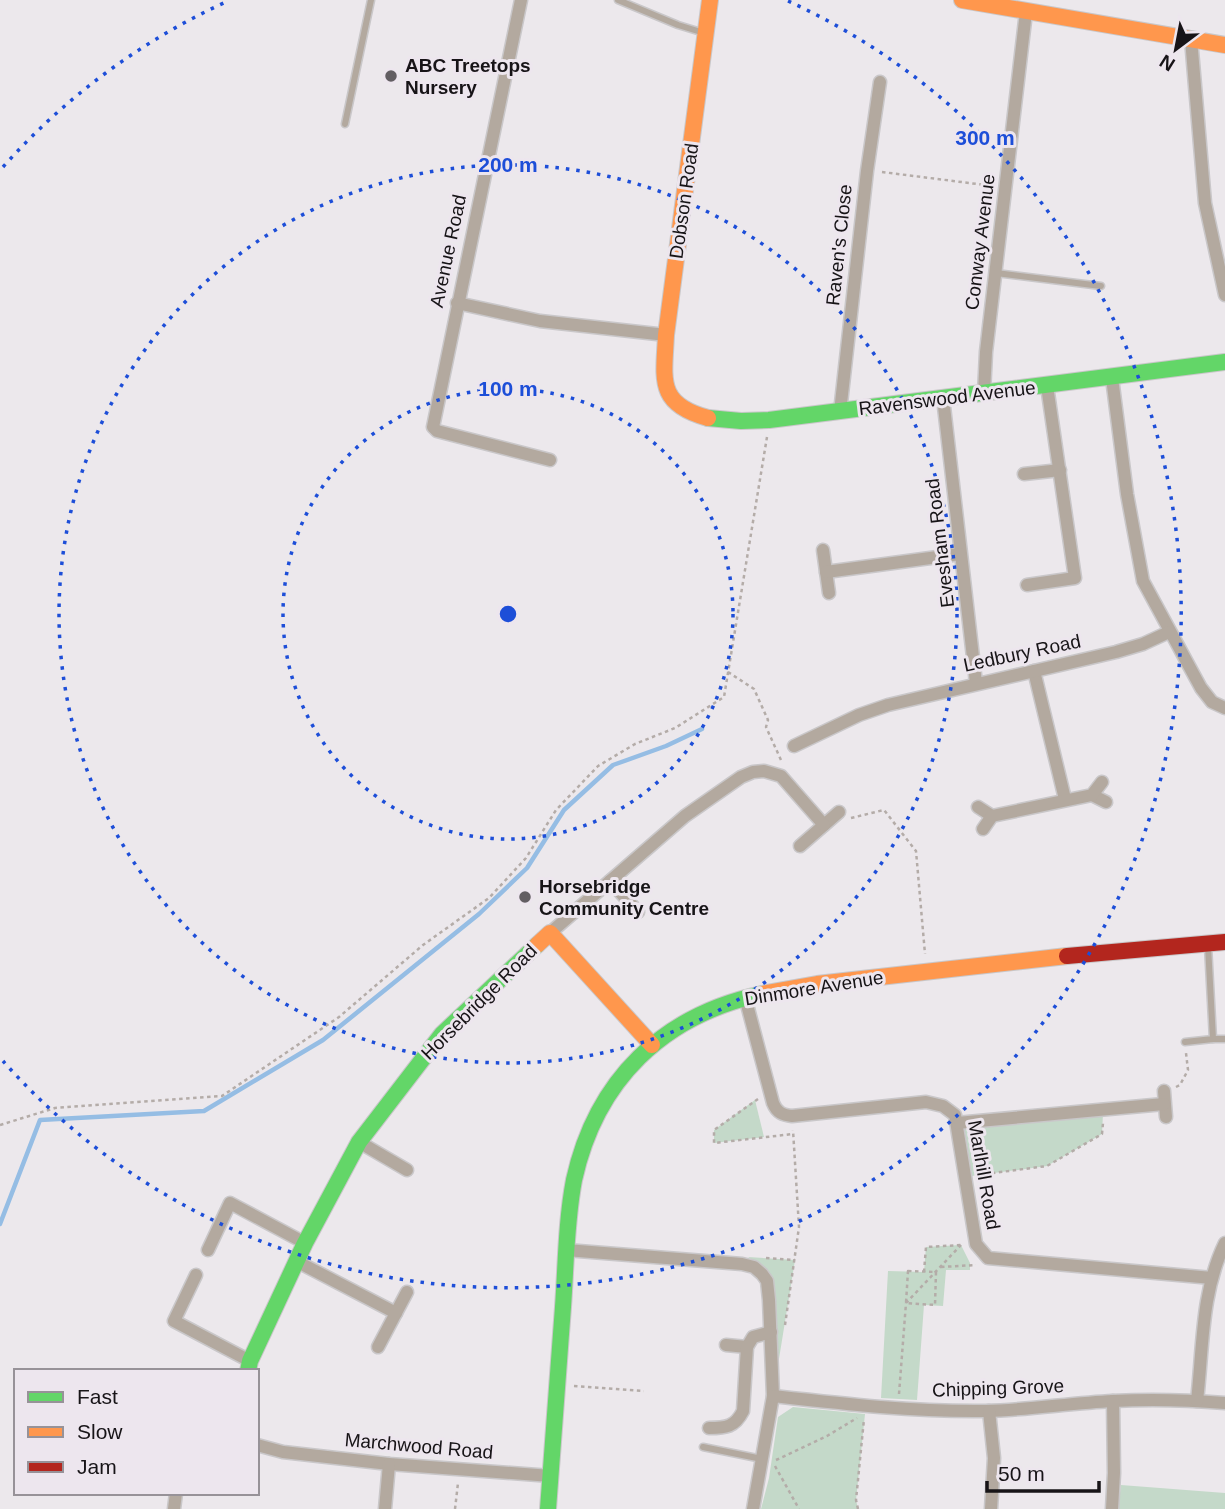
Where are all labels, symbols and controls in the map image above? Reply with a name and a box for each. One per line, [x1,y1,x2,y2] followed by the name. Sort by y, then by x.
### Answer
[1141,14,1211,84] north arrow
[1156,50,1179,76] text: N
[405,55,531,98] place label: ABC Treetops Nursery
[383,68,399,84] marker: ABC Treetops Nursery
[955,126,1015,149] text: 300 m
[666,142,702,260] street label: Dobson Road
[478,153,538,176] text: 200 m
[961,173,999,311] street label: Conway Avenue
[822,183,856,307] street label: Raven's Close
[426,193,470,309] street label: Avenue Road
[478,377,538,400] text: 100 m
[857,377,1037,419] street label: Ravenswood Avenue
[922,477,958,609] street label: Evesham Road
[496,602,520,626] centre of rings
[961,630,1083,676] street label: Ledbury Road
[539,876,709,919] place label: Horsebridge Community Centre
[517,889,533,905] marker: Horsebridge Community Centre
[417,940,541,1064] street label: Horsebridge Road
[743,967,885,1009] street label: Dinmore Avenue
[964,1119,1004,1231] street label: Marlhill Road
[14,1369,259,1495] legend
[932,1375,1064,1401] street label: Chipping Grove
[77,1385,118,1408] text: Fast
[77,1420,123,1443] text: Slow
[344,1429,494,1463] street label: Marchwood Road
[987,1450,1099,1494] scale bar
[77,1455,117,1478] text: Jam
[998,1462,1045,1485] text: 50 m

